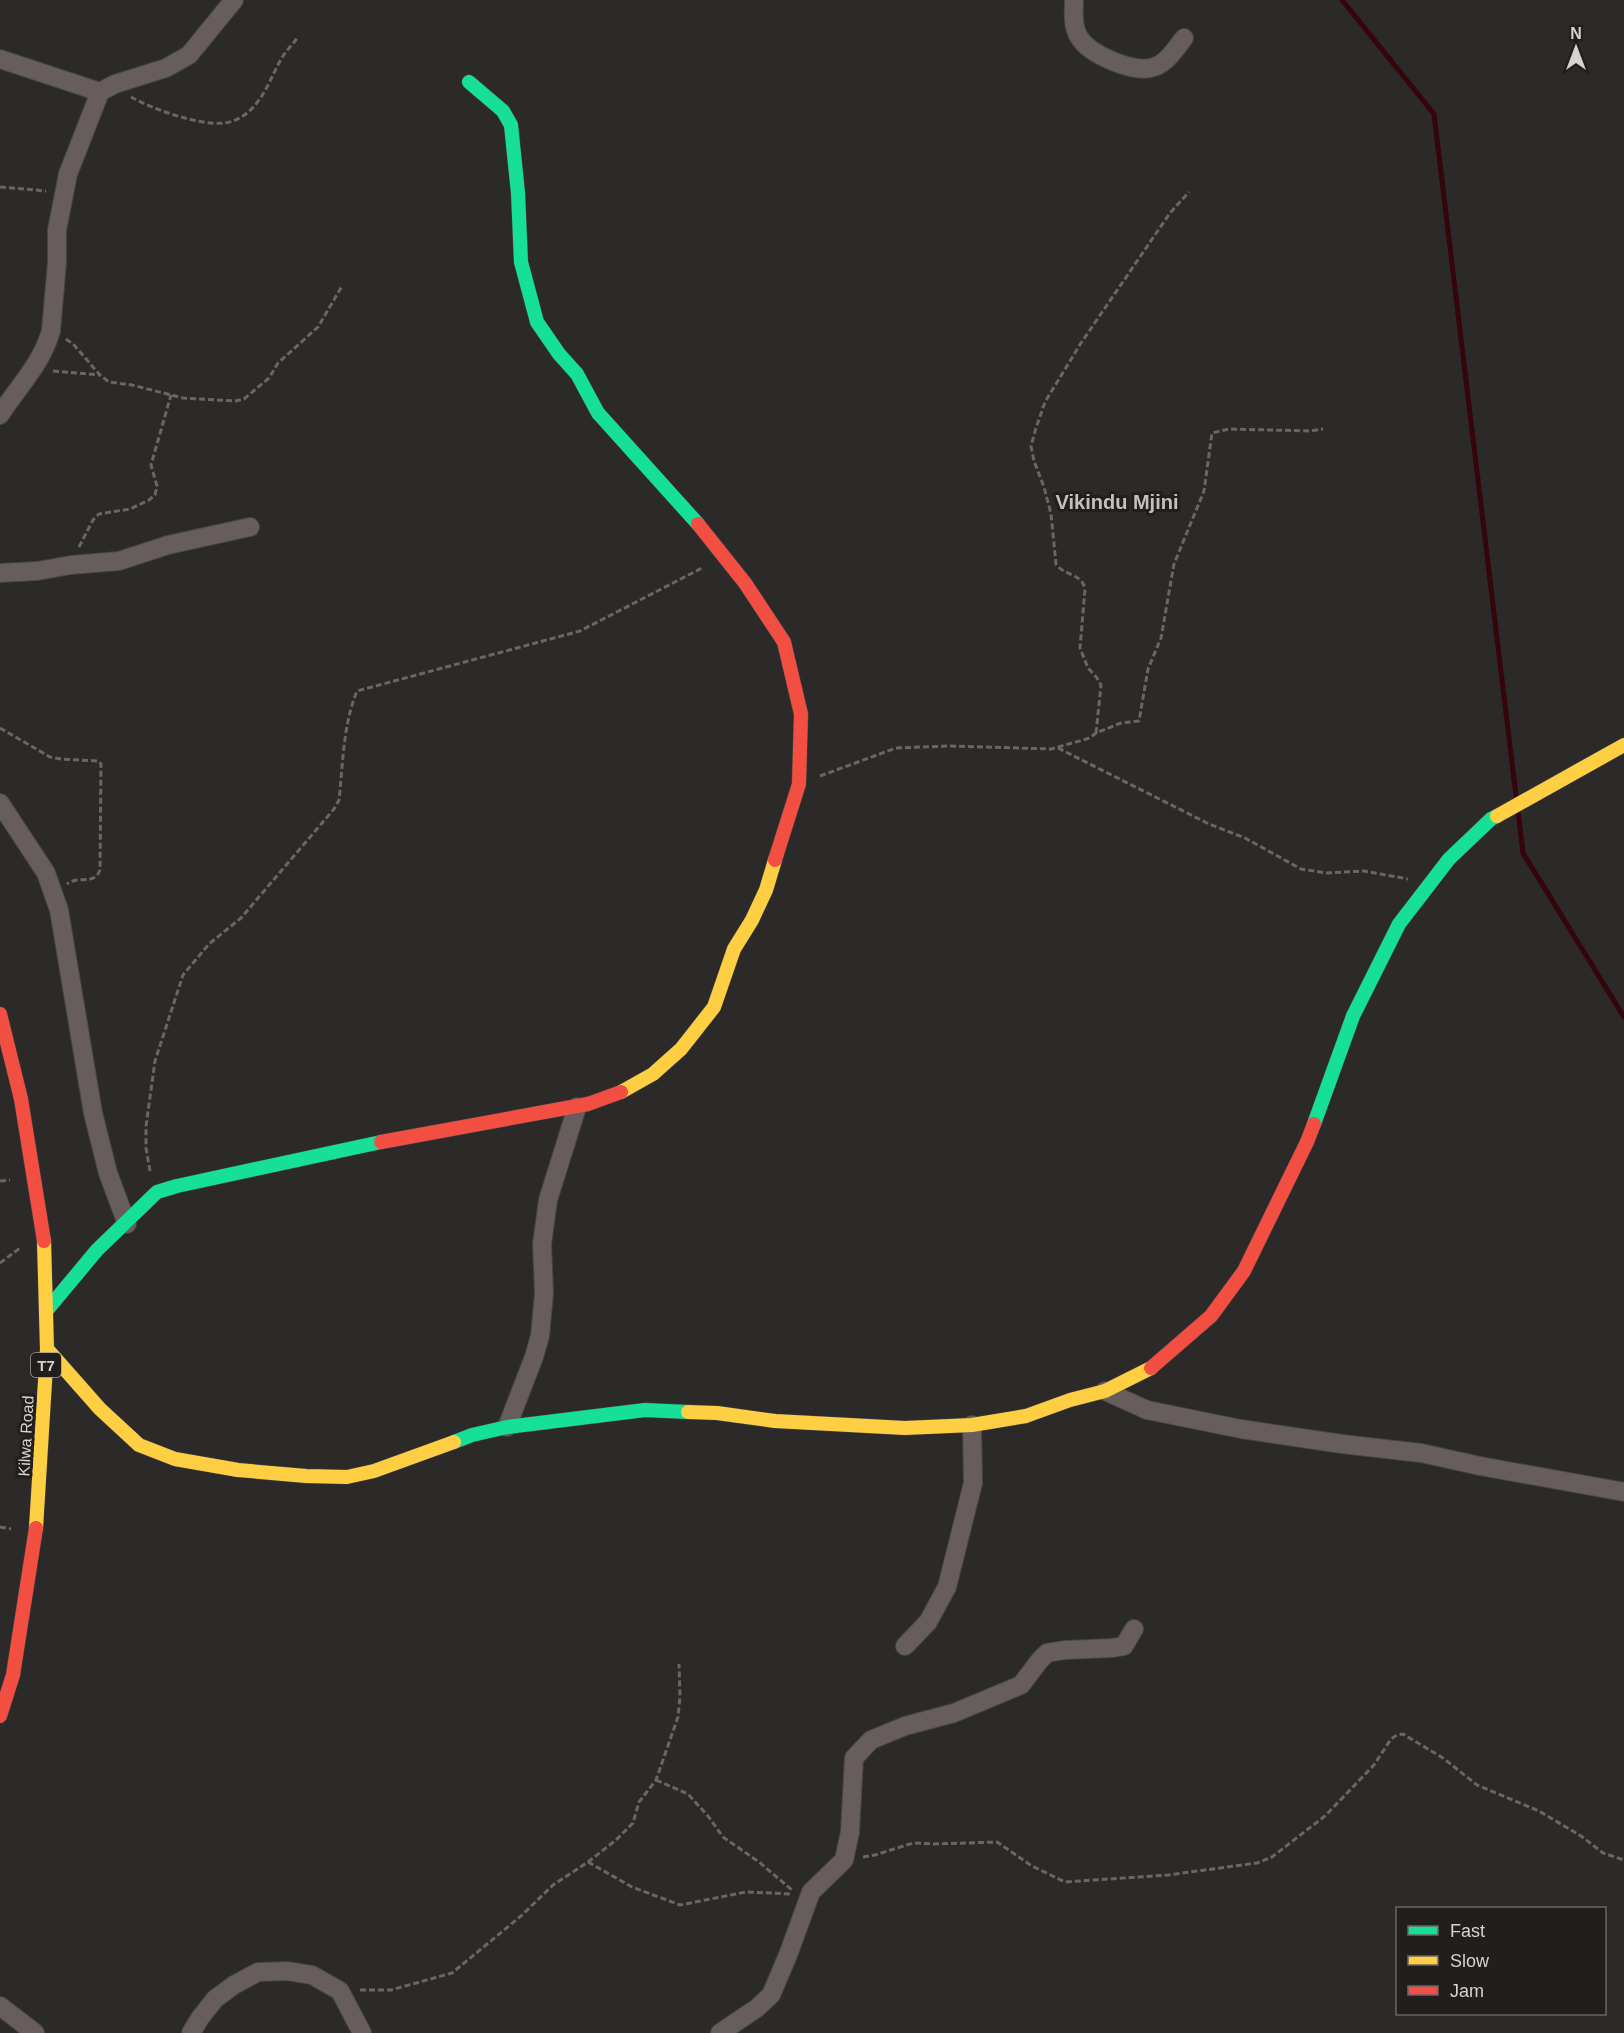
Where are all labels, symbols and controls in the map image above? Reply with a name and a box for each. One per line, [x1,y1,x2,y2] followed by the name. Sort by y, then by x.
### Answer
[1546,18,1606,78] north arrow
[1570,25,1582,42] text: N
[1056,491,1178,513] district label: Vikindu Mjini
[31,1353,61,1377] road number: T7
[15,1395,37,1477] street label: Kilwa Road
[1396,1907,1606,2015] legend
[1450,1921,1485,1941] text: Fast
[1450,1951,1490,1971] text: Slow
[1450,1981,1484,2001] text: Jam

